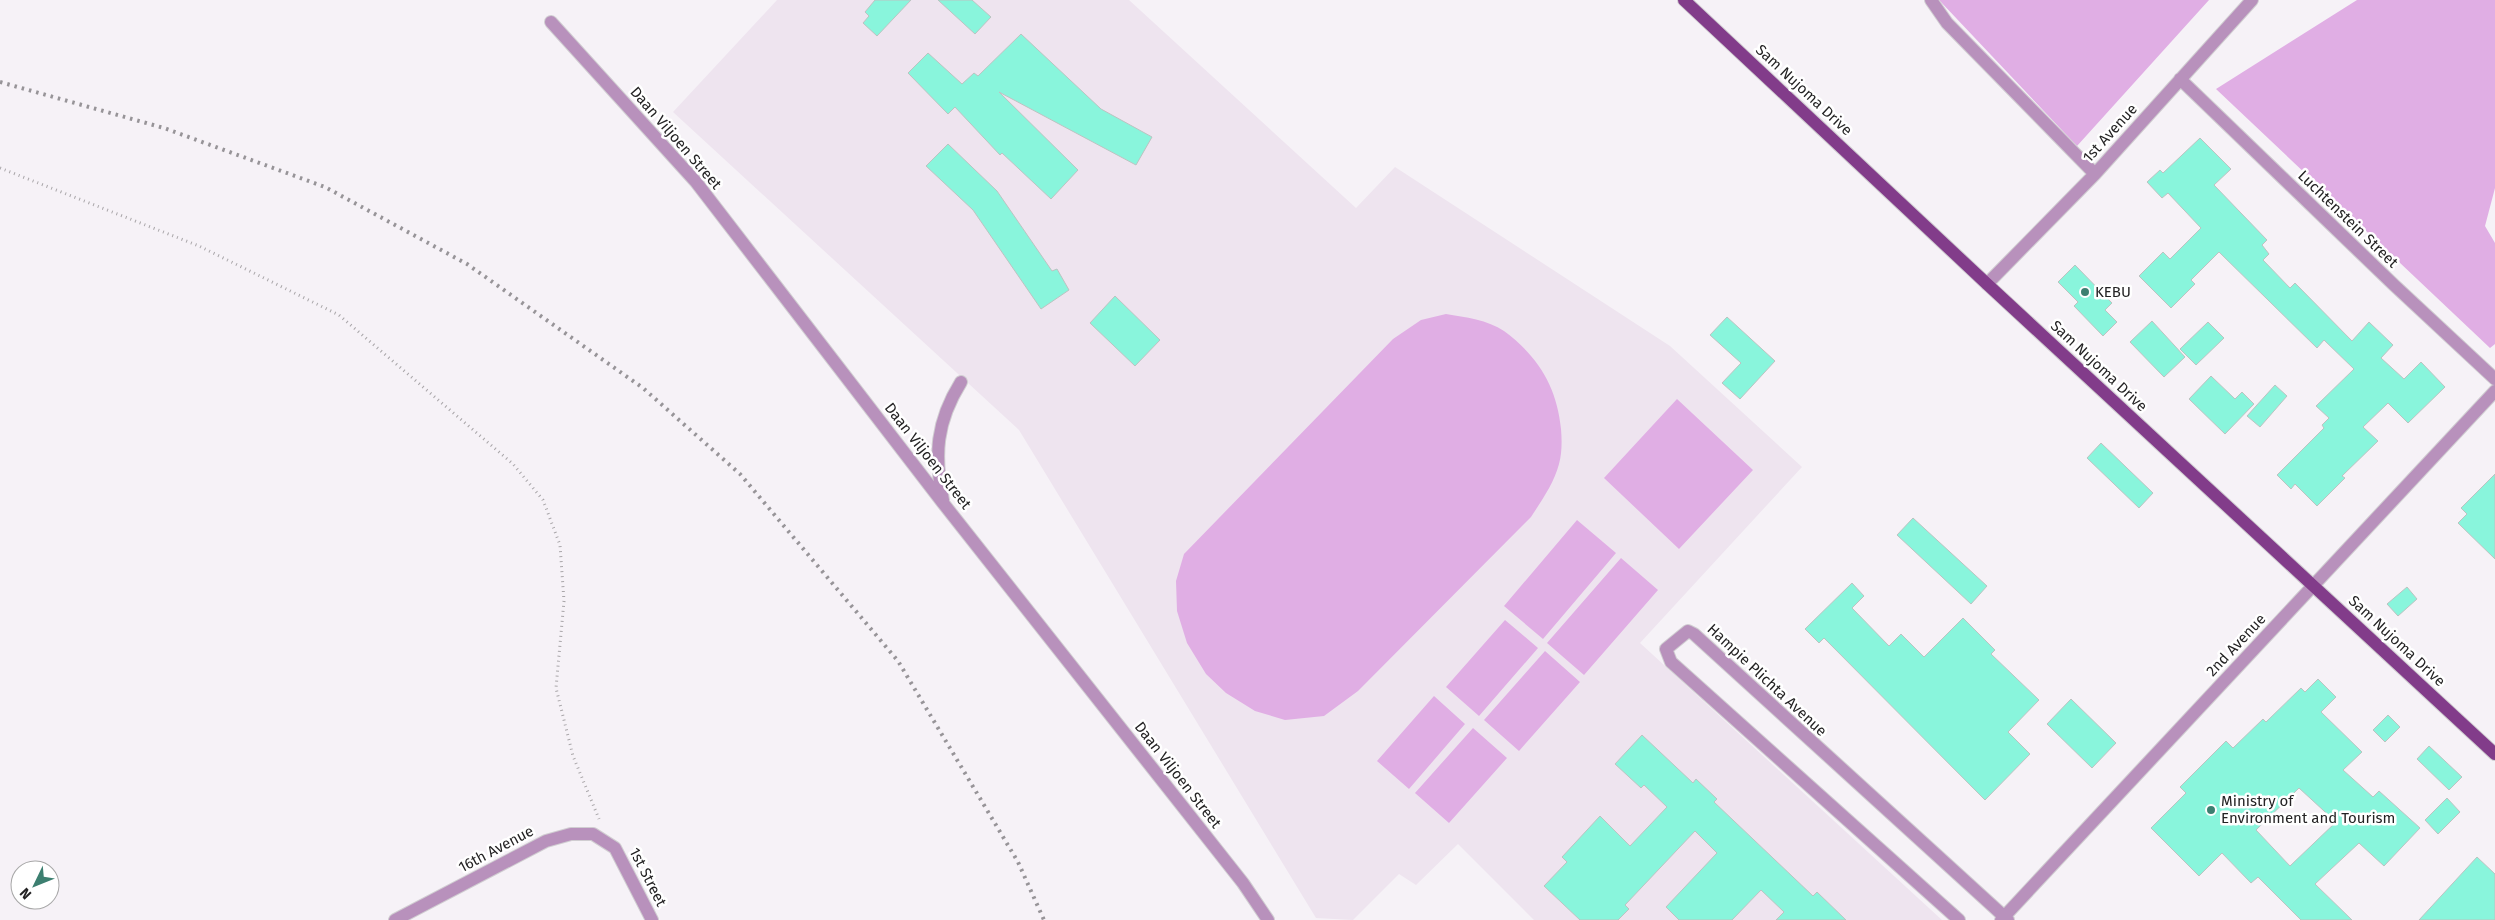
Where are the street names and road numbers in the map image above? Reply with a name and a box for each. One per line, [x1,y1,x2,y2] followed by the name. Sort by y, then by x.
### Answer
[1752,41,1856,139] street label: Sam Nujoma Drive
[627,83,726,193] street label: Daan Viljoen Street
[2079,100,2141,166] street label: 1st Avenue
[2294,167,2402,272] street label: Luchtenstein Street
[2047,317,2151,415] street label: Sam Nujoma Drive
[881,399,975,513] street label: Daan Viljoen Street
[2345,592,2449,690] street label: Sam Nujoma Drive
[2202,610,2270,680] street label: 2nd Avenue
[1703,620,1831,740] street label: Hampie Plichta Avenue
[1131,718,1225,832] street label: Daan Viljoen Street
[455,822,537,876] street label: 16th Avenue
[626,845,671,910] street label: 1st Street

